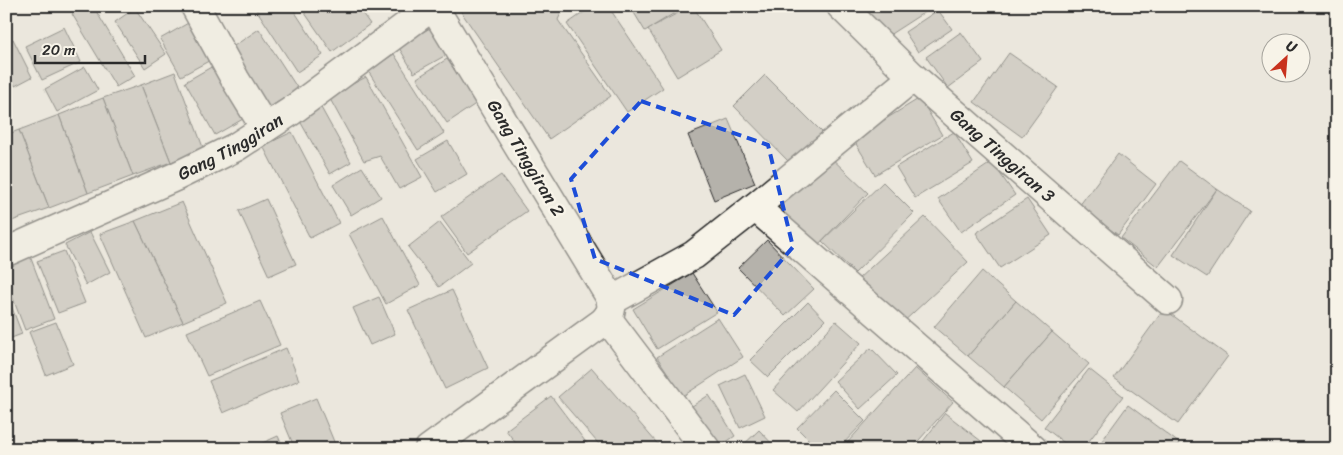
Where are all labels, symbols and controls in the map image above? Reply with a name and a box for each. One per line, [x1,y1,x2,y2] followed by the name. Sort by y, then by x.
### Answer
[35,32,145,64] scale bar
[1260,32,1310,82] north arrow
[1282,33,1302,60] text: U
[42,37,76,63] text: 20 m
[478,93,574,223] street label: Gang Tinggiran 2
[942,100,1063,211] street label: Gang Tinggiran 3
[172,104,290,189] street label: Gang Tinggiran

